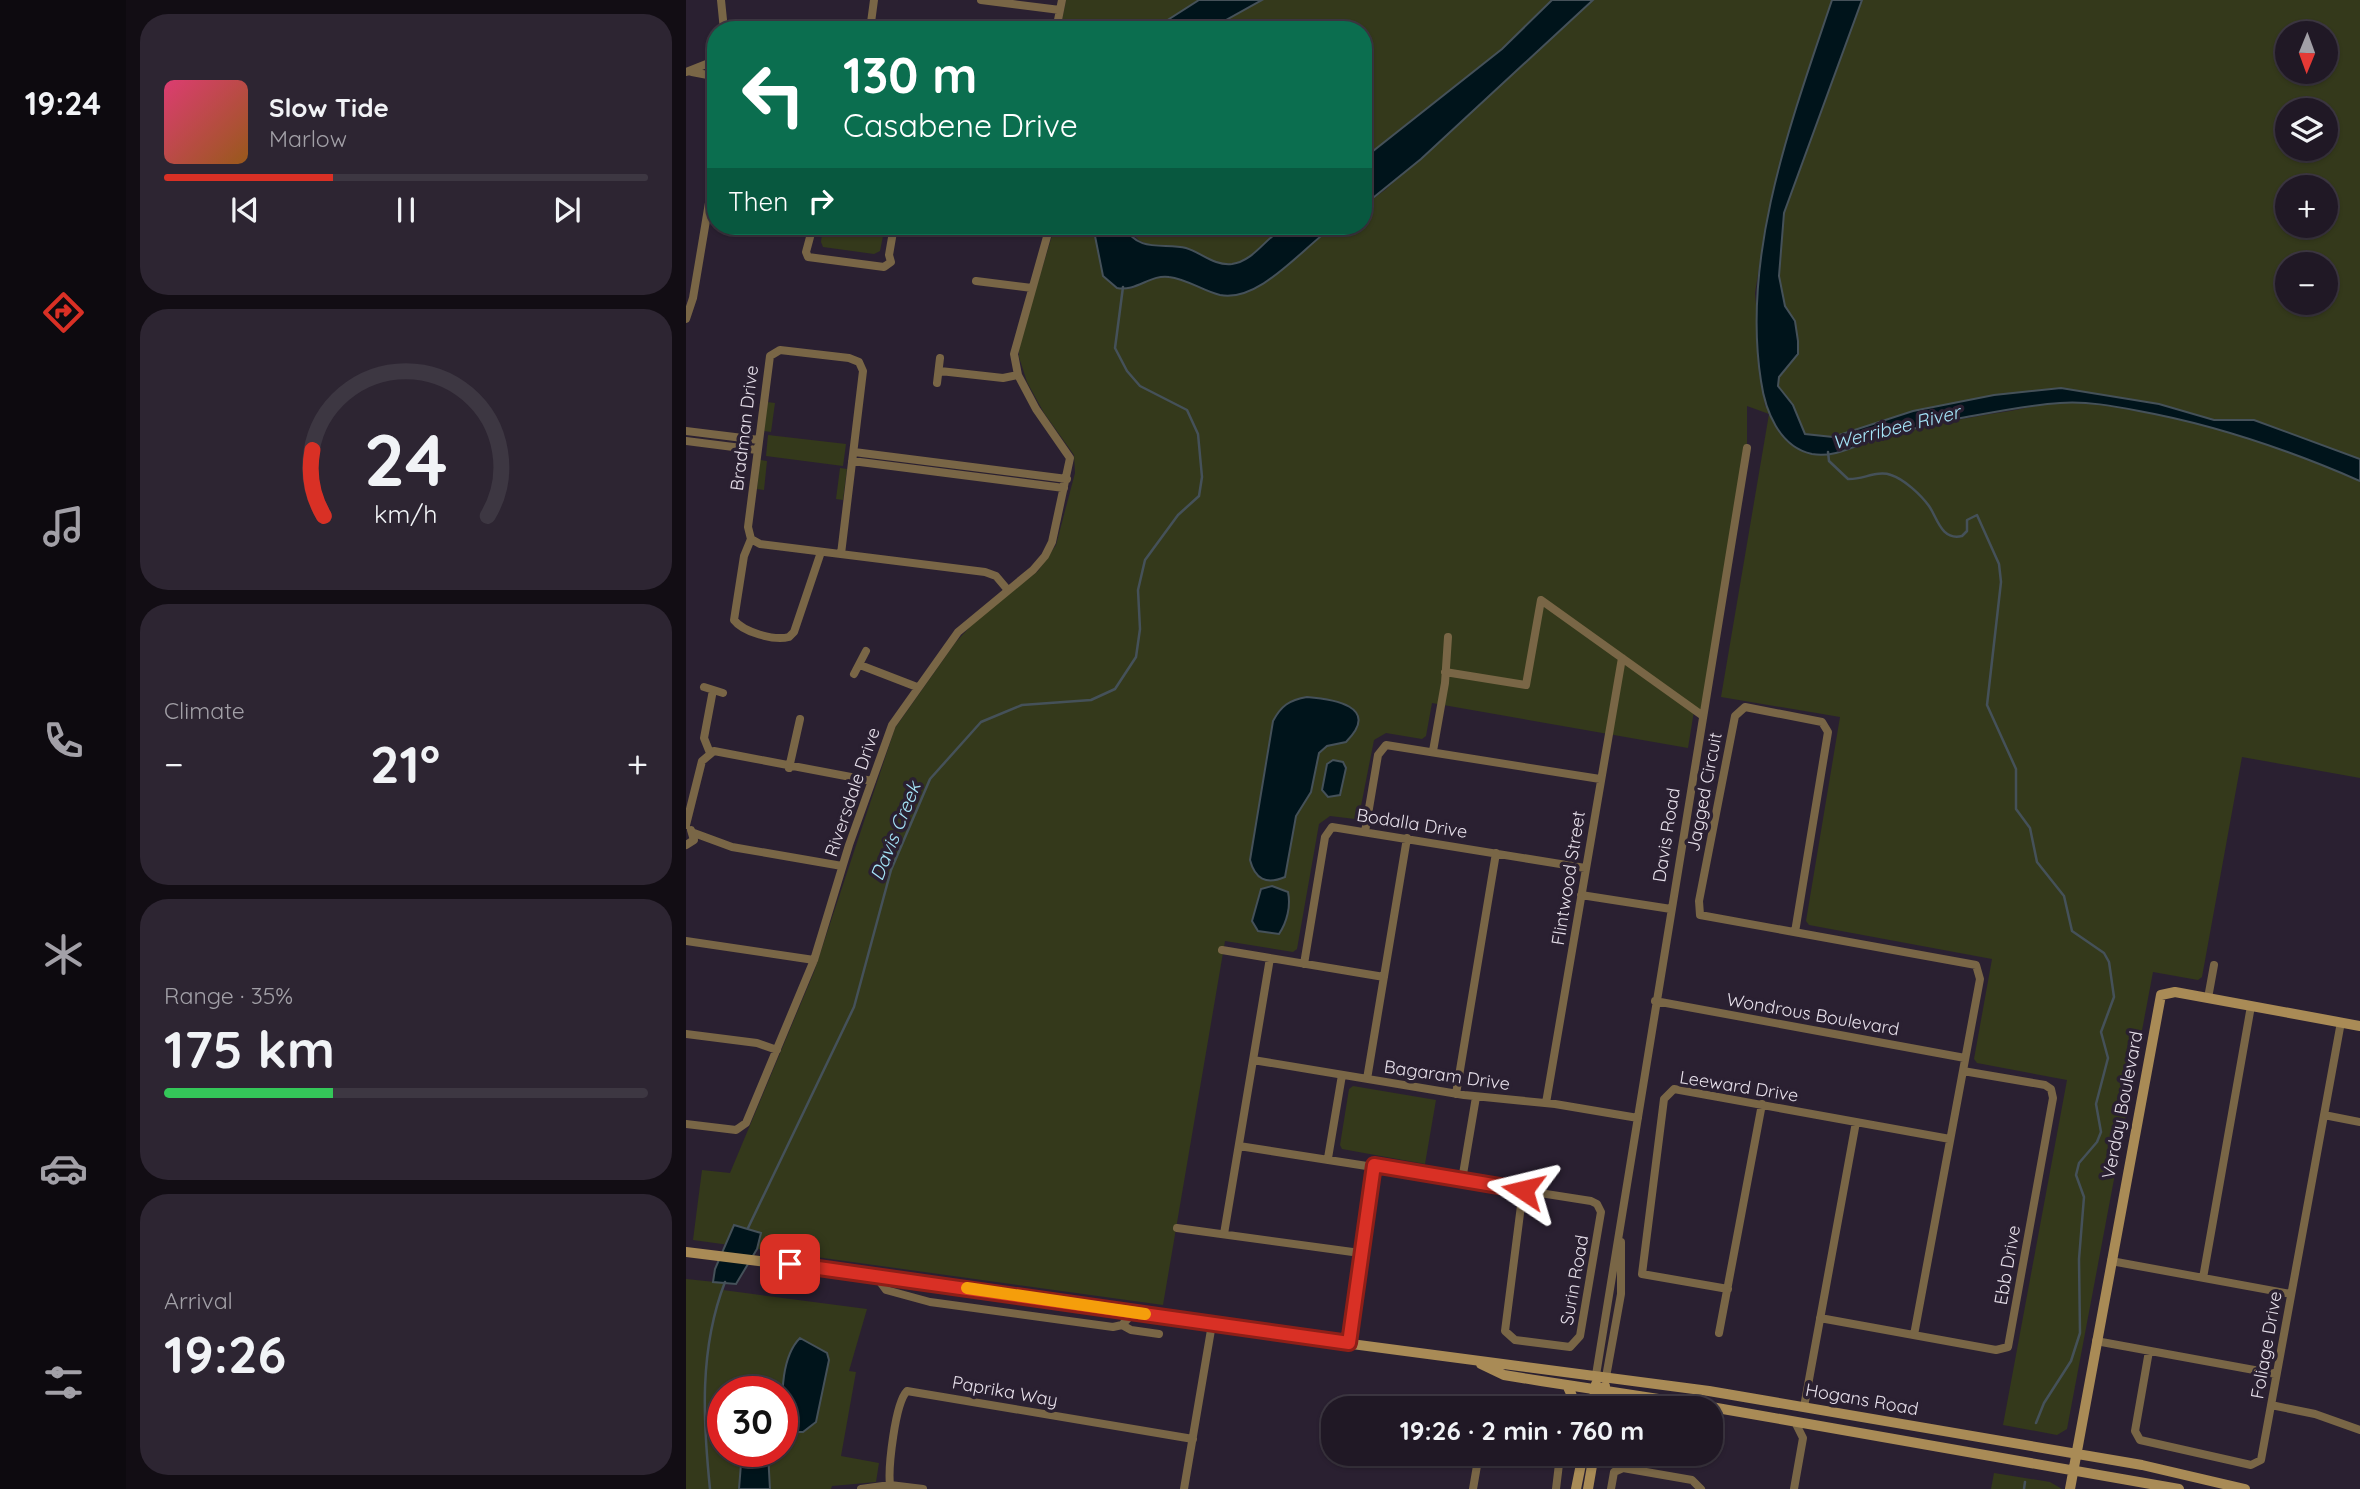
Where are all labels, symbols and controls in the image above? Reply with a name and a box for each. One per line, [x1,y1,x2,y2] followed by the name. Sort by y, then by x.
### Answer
[2275,21,2338,84] north arrow
[2275,21,2338,315] map controls
[843,44,977,105] text: 130 m
[728,49,819,140] icon: left
[25,83,101,123] text: 19:24
[269,91,389,124] text: Slow Tide
[2275,98,2338,161] button: layers
[843,105,1078,145] text: Casabene Drive
[269,124,347,153] text: Marlow
[2275,175,2338,238] button: +
[802,182,840,220] icon: right
[728,185,788,218] text: Then
[226,191,264,229] icon: previous
[387,191,425,229] icon: pause
[548,191,586,229] icon: next
[2275,252,2338,315] button: −
[39,288,88,337] icon: directions
[725,364,763,492] street label: Bradman Drive
[1830,399,1965,454] water label: Werribee River
[364,413,448,504] text: 24
[374,497,438,528] text: km/h
[39,502,88,551] icon: music
[164,696,245,725] text: Climate
[39,716,88,765] icon: phone
[819,724,885,860] street label: Riversdale Drive
[1681,730,1727,854] street label: Jagged Circuit
[370,731,440,796] text: 21°
[164,740,184,788] text: −
[627,740,648,788] text: +
[864,777,926,884] water label: Davis Creek
[1647,786,1685,884] street label: Davis Road
[1355,803,1469,843] street label: Bodalla Drive
[1546,809,1590,947] street label: Flintwood Street
[39,930,88,979] icon: climate
[164,981,293,1010] text: Range · 35%
[1725,987,1901,1041] street label: Wondrous Boulevard
[164,1016,335,1081] text: 175 km
[2096,1029,2148,1181] street label: Verday Boulevard
[1383,1055,1511,1095] street label: Bagaram Drive
[1678,1065,1800,1107] street label: Leeward Drive
[39,1144,88,1193] icon: car
[1486,1153,1560,1227] position arrow
[1989,1223,2025,1307] street label: Ebb Drive
[1555,1233,1593,1327] street label: Surin Road
[760,1234,820,1294] pin
[771,1245,809,1283] icon: arrive
[164,1286,233,1315] text: Arrival
[2245,1289,2287,1401] street label: Foliage Drive
[164,1321,286,1386] text: 19:26
[39,1358,88,1407] icon: filters
[950,1370,1060,1412] street label: Paprika Way
[707,1376,798,1467] speed limit sign: 30
[1804,1378,1920,1420] street label: Hogans Road
[1400,1414,1644,1447] text: 19:26 · 2 min · 760 m

